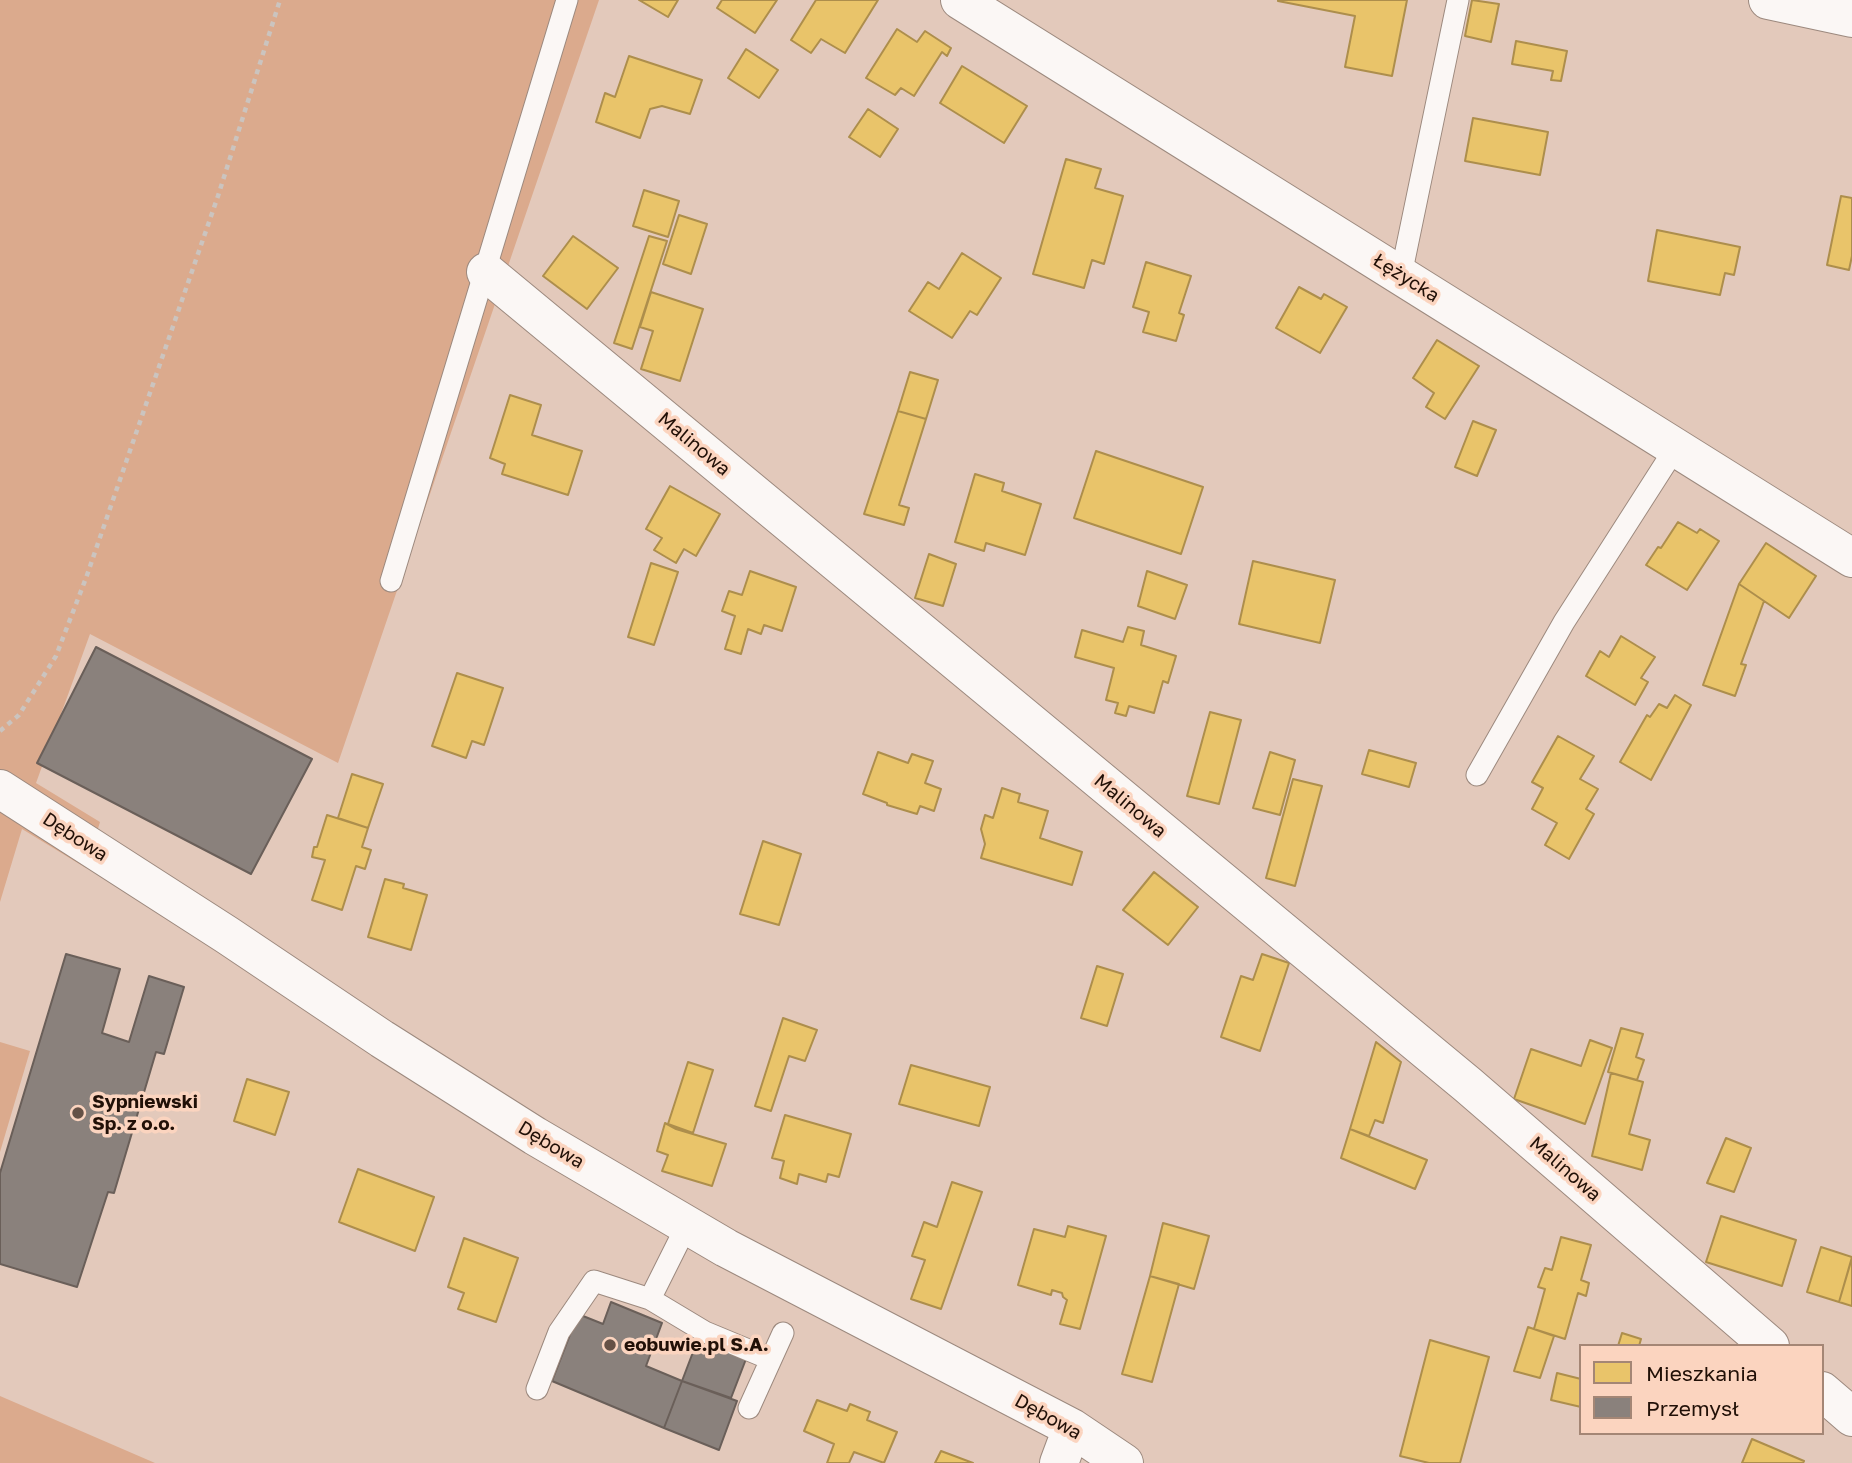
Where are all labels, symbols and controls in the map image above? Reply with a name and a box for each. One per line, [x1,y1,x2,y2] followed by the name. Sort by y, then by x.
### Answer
[1369,249,1443,307] street label: Łężycka
[653,407,735,481] street label: Malinowa
[1089,769,1171,843] street label: Malinowa
[38,808,112,866] street label: Dębowa
[92,1091,198,1135] place label: Sypniewski Sp. z o.o.
[70,1105,86,1121] marker: Sypniewski Sp. z o.o.
[514,1116,588,1174] street label: Dębowa
[1525,1132,1605,1206] street label: Malinowa
[624,1334,769,1356] place label: eobuwie.pl S.A.
[602,1337,618,1353] marker: eobuwie.pl S.A.
[1579,1344,1824,1435] legend
[1646,1360,1758,1386] text: Mieszkania
[1011,1389,1085,1445] street label: Dębowa
[1646,1395,1739,1421] text: Przemysł

